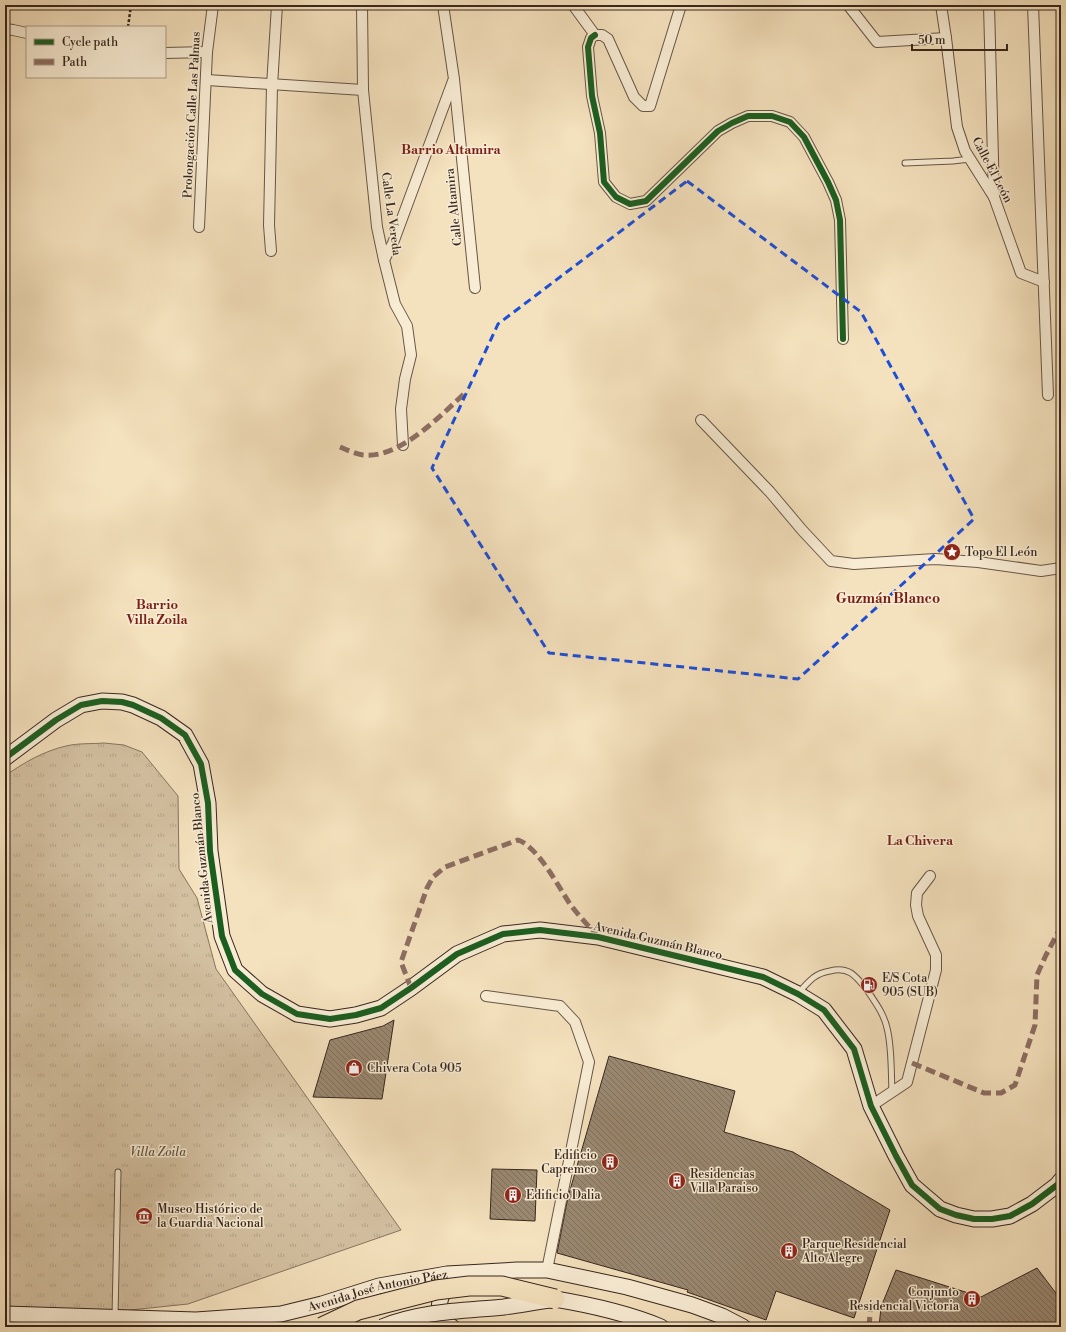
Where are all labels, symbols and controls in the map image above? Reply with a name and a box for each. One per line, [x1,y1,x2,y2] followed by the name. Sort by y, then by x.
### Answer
[26,26,166,78] legend
[912,26,1007,52] scale bar
[180,31,204,199] street label: Prolongación Calle Las Palmas
[918,33,946,48] text: 50 m
[62,35,118,50] text: Cycle path
[62,55,87,70] text: Path
[968,135,1016,205] street label: Calle El León
[401,142,502,158] district label: Barrio Altamira
[442,167,466,247] street label: Calle Altamira
[378,171,404,258] street label: Calle La Vereda
[942,542,962,562] place icon: Topo El León
[965,545,1037,560] place label: Topo El León
[836,590,940,608] district label: Guzmán Blanco
[125,597,189,628] district label: Barrio Villa Zoila
[188,792,216,925] street label: Avenida Guzmán Blanco
[887,833,954,849] district label: La Chivera
[591,919,724,963] street label: Avenida Guzmán Blanco
[882,971,938,1000] place label: E/S Cota 905 (SUB)
[859,975,879,995] fuel station icon: E/S Cota 905 (SUB)
[344,1058,364,1078] shop icon: Chivera Cota 905
[367,1061,462,1076] place label: Chivera Cota 905
[130,1145,186,1160] park label: Villa Zoila
[541,1148,597,1177] place label: Edificio Capremco
[600,1152,620,1172] building icon: Edificio Capremco
[689,1167,759,1196] place label: Residencias Villa Paraiso
[667,1171,687,1191] building icon: Residencias Villa Paraiso
[503,1185,523,1205] building icon: Edificio Dalia
[526,1188,602,1203] place label: Edificio Dalia
[157,1202,264,1231] place label: Museo Histórico de la Guardia Nacional
[134,1206,154,1226] museum icon: Museo Histórico de la Guardia Nacional
[801,1237,907,1266] place label: Parque Residencial Alto Alegre
[779,1241,799,1261] building icon: Parque Residencial Alto Alegre
[305,1266,449,1315] street label: Avenida José Antonio Páez
[849,1285,960,1314] place label: Conjunto Residencial Victoria
[962,1289,982,1309] building icon: Conjunto Residencial Victoria

